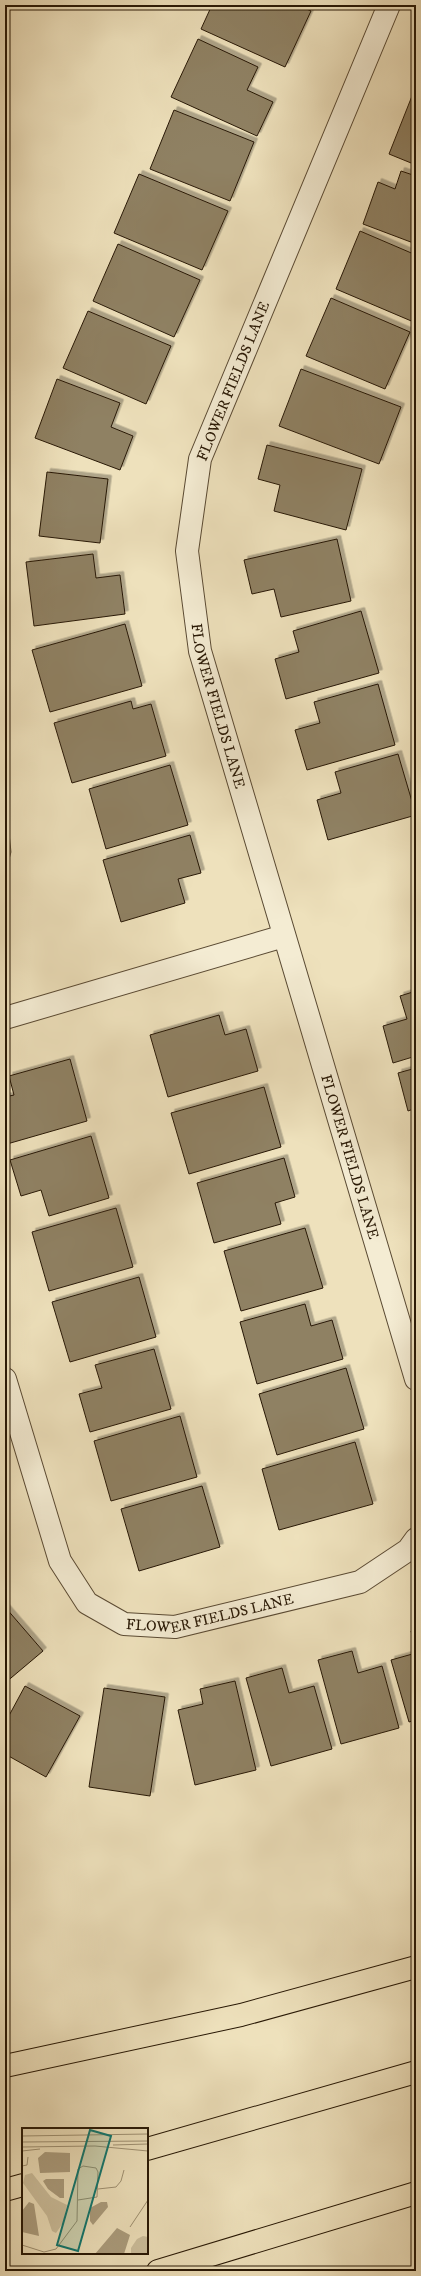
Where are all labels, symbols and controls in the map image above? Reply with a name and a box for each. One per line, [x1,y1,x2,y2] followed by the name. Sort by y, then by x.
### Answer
[193,298,274,464] street label: FLOWER FIELDS LANE
[186,622,249,791] street label: FLOWER FIELDS LANE
[316,1072,383,1242] street label: FLOWER FIELDS LANE
[125,1589,296,1638] street label: FLOWER FIELDS LANE
[22,2128,148,2254] inset map

